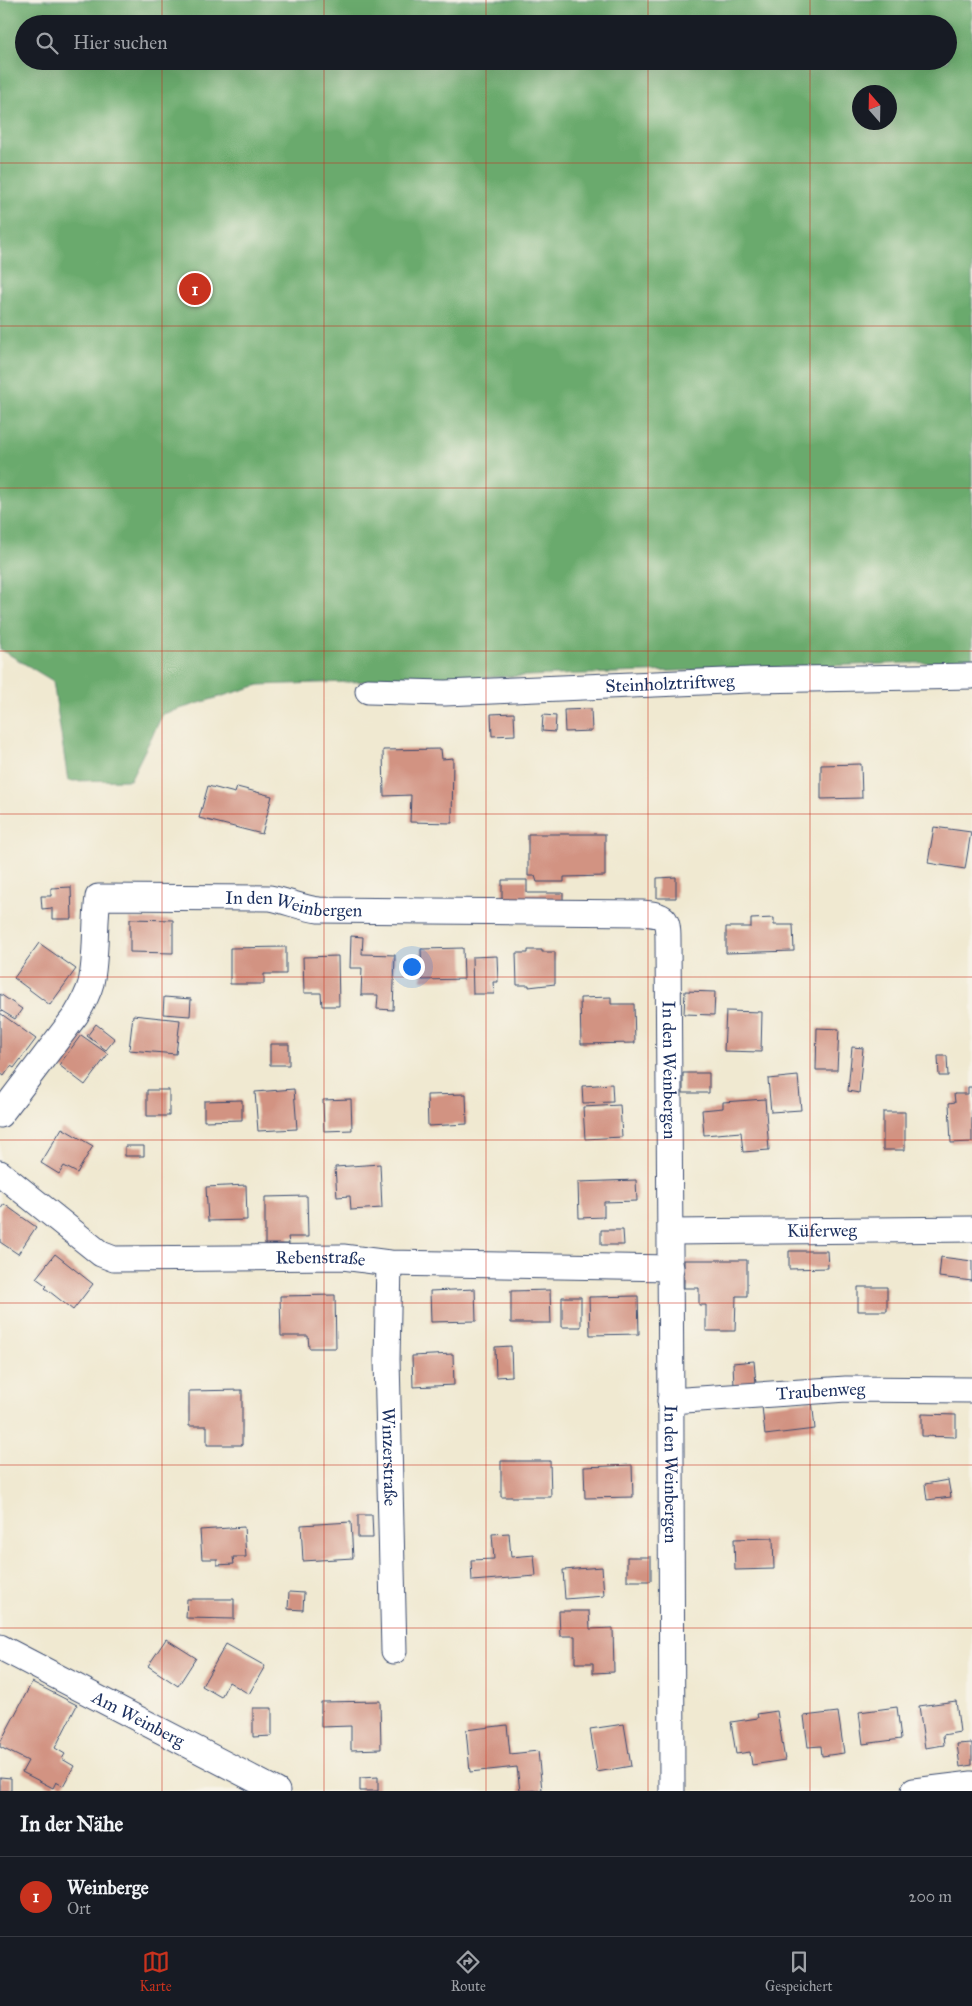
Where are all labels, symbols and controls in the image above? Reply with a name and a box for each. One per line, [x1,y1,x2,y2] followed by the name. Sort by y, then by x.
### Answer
[15,15,957,70] search box
[33,29,61,57] icon: search
[73,31,167,54] text: Hier suchen
[852,85,897,130] north arrow
[179,270,211,308] pin: 1
[605,670,735,697] street label: Steinholztriftweg
[225,887,363,922] street label: In den Weinbergen
[399,954,425,980] your location
[658,1001,681,1140] street label: In den Weinbergen
[787,1219,858,1242] street label: Küferweg
[275,1246,367,1271] street label: Rebenstraße
[775,1378,866,1405] street label: Traubenweg
[659,1405,682,1544] street label: In den Weinbergen
[377,1407,402,1506] street label: Winzerstraße
[88,1685,189,1753] street label: Am Weinberg
[20,1811,123,1837] text: In der Nähe
[67,1876,149,1899] text: Weinberge
[33,1887,39,1906] text: 1
[909,1887,952,1906] text: 200 m
[67,1899,91,1918] text: Ort
[140,1948,171,1995] tab: Karte
[451,1948,486,1995] tab: Route
[765,1948,832,1995] tab: Gespeichert

